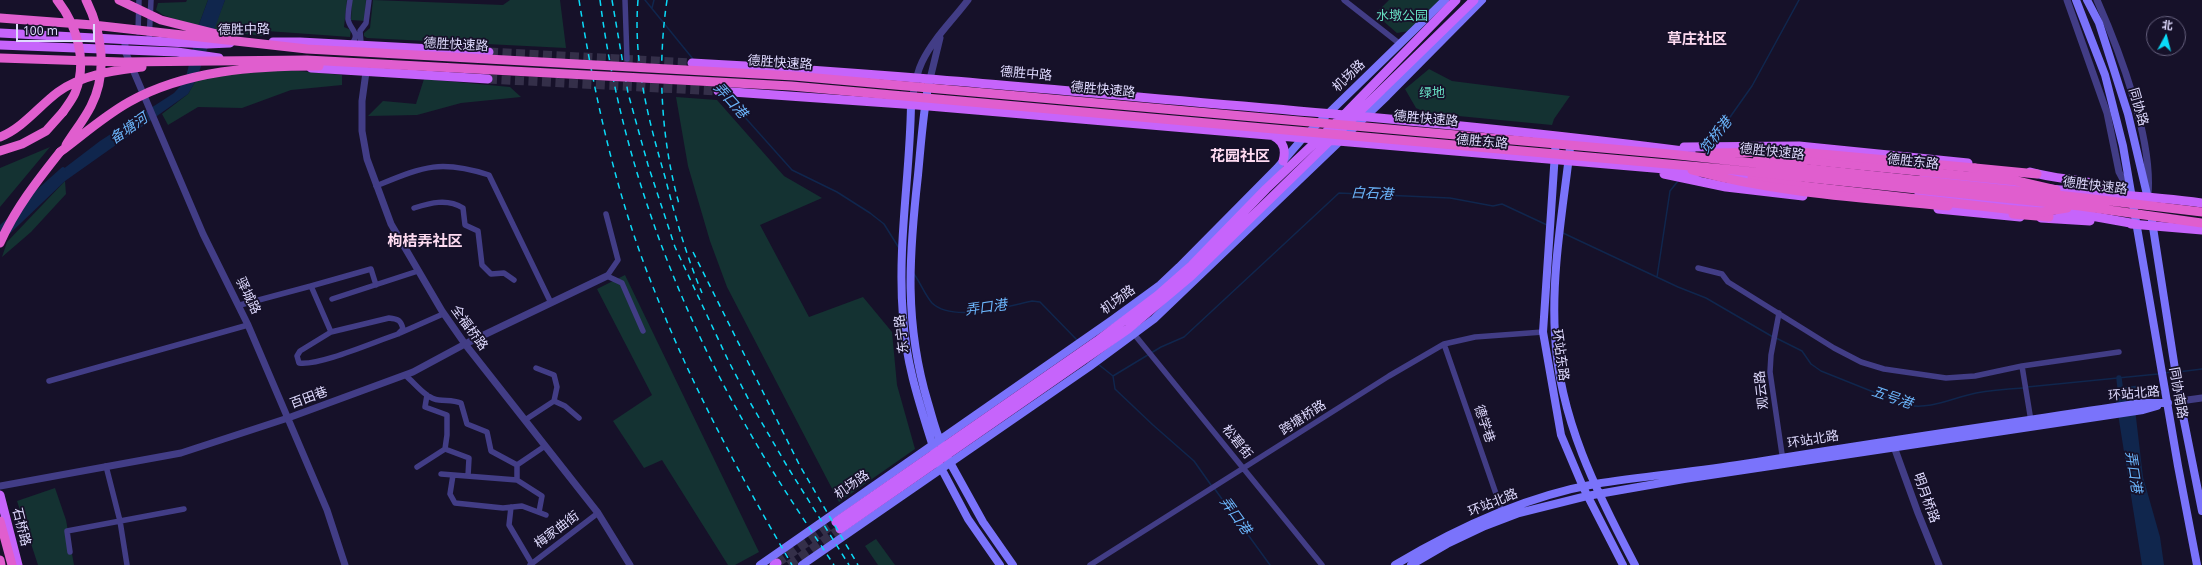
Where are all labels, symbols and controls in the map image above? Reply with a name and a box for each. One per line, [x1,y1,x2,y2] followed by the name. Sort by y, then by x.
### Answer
[1376,8,1428,24] park label: 水墩公园
[18,16,97,42] scale bar
[2146,16,2186,56] north arrow
[2161,16,2174,33] text: 北
[23,22,58,39] text: 100 m
[218,22,270,38] street label: 德胜中路
[1667,31,1727,49] district label: 草庄社区
[423,36,489,54] street label: 德胜快速路
[747,53,813,73] street label: 德胜快速路
[1330,57,1368,95] street label: 机场路
[999,64,1053,84] street label: 德胜中路
[1070,79,1136,101] street label: 德胜快速路
[710,80,750,122] water label: 弄口港
[1419,85,1445,101] park label: 绿地
[2125,86,2151,128] street label: 同协路
[1393,108,1459,130] street label: 德胜快速路
[107,110,151,148] water label: 备塘河
[1696,114,1736,158] water label: 笕桥港
[1455,132,1509,152] street label: 德胜东路
[1739,141,1805,163] street label: 德胜快速路
[1210,148,1270,166] district label: 花园社区
[1886,152,1940,172] street label: 德胜东路
[2062,174,2128,198] street label: 德胜快速路
[1351,185,1393,203] water label: 白石港
[388,233,462,251] district label: 枸桔弄社区
[232,275,264,317] street label: 驿城路
[1098,282,1138,318] street label: 机场路
[964,297,1008,319] water label: 弄口港
[447,302,491,354] street label: 全福桥路
[892,314,912,354] street label: 东宁路
[1549,328,1571,382] street label: 环站东路
[2166,366,2190,420] street label: 同协南路
[1752,370,1772,410] street label: 观云路
[1869,383,1915,413] water label: 五号港
[288,384,330,412] street label: 百田巷
[2107,384,2161,404] street label: 环站北路
[1277,397,1329,439] street label: 跨塘桥路
[1470,403,1498,445] street label: 德学巷
[1219,422,1255,462] street label: 松碧街
[1786,428,1840,452] street label: 环站北路
[2121,450,2145,494] water label: 弄口港
[832,467,872,503] street label: 机场路
[1910,471,1942,525] street label: 明月桥路
[1466,486,1520,520] street label: 环站北路
[1216,494,1254,538] water label: 弄口港
[9,506,33,548] street label: 石桥路
[532,508,582,552] street label: 梅家曲街

